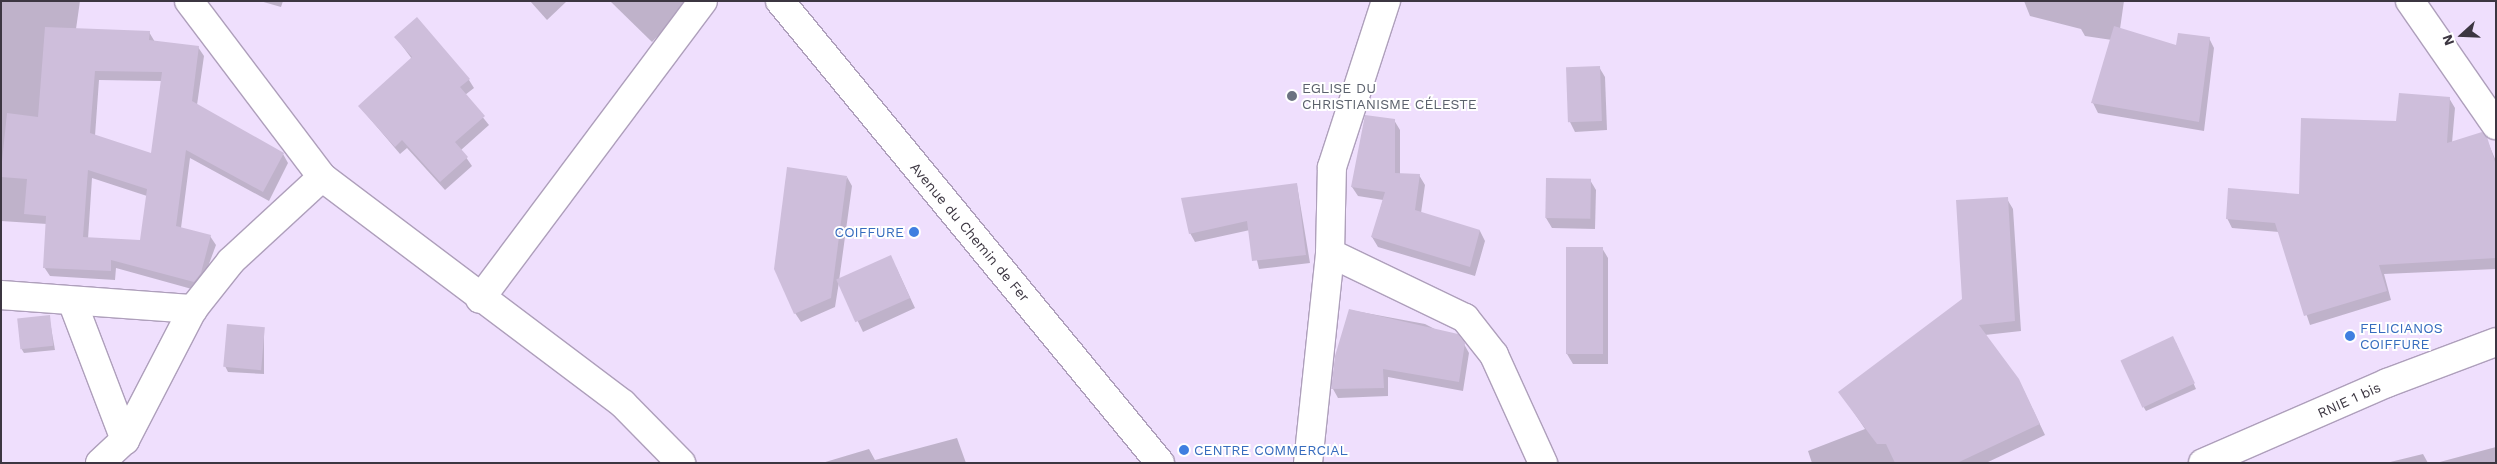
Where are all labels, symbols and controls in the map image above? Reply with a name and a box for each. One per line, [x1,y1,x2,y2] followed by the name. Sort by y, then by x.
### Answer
[2437,10,2487,60] north arrow
[2439,33,2457,48] text: N
[1302,80,1477,112] place label: EGLISE DU CHRISTIANISME CÉLESTE
[1286,90,1298,102] marker: EGLISE DU CHRISTIANISME CÉLESTE
[907,159,1033,305] street label: Avenue du Chemin de Fer
[835,224,904,240] place label: COIFFURE
[908,226,920,238] marker: COIFFURE
[2360,320,2443,352] place label: FELICIANOS COIFFURE
[2344,330,2356,342] marker: FELICIANOS COIFFURE
[2315,379,2383,421] street label: RNIE 1 bis
[1194,442,1348,458] place label: CENTRE COMMERCIAL
[1178,444,1190,456] marker: CENTRE COMMERCIAL

